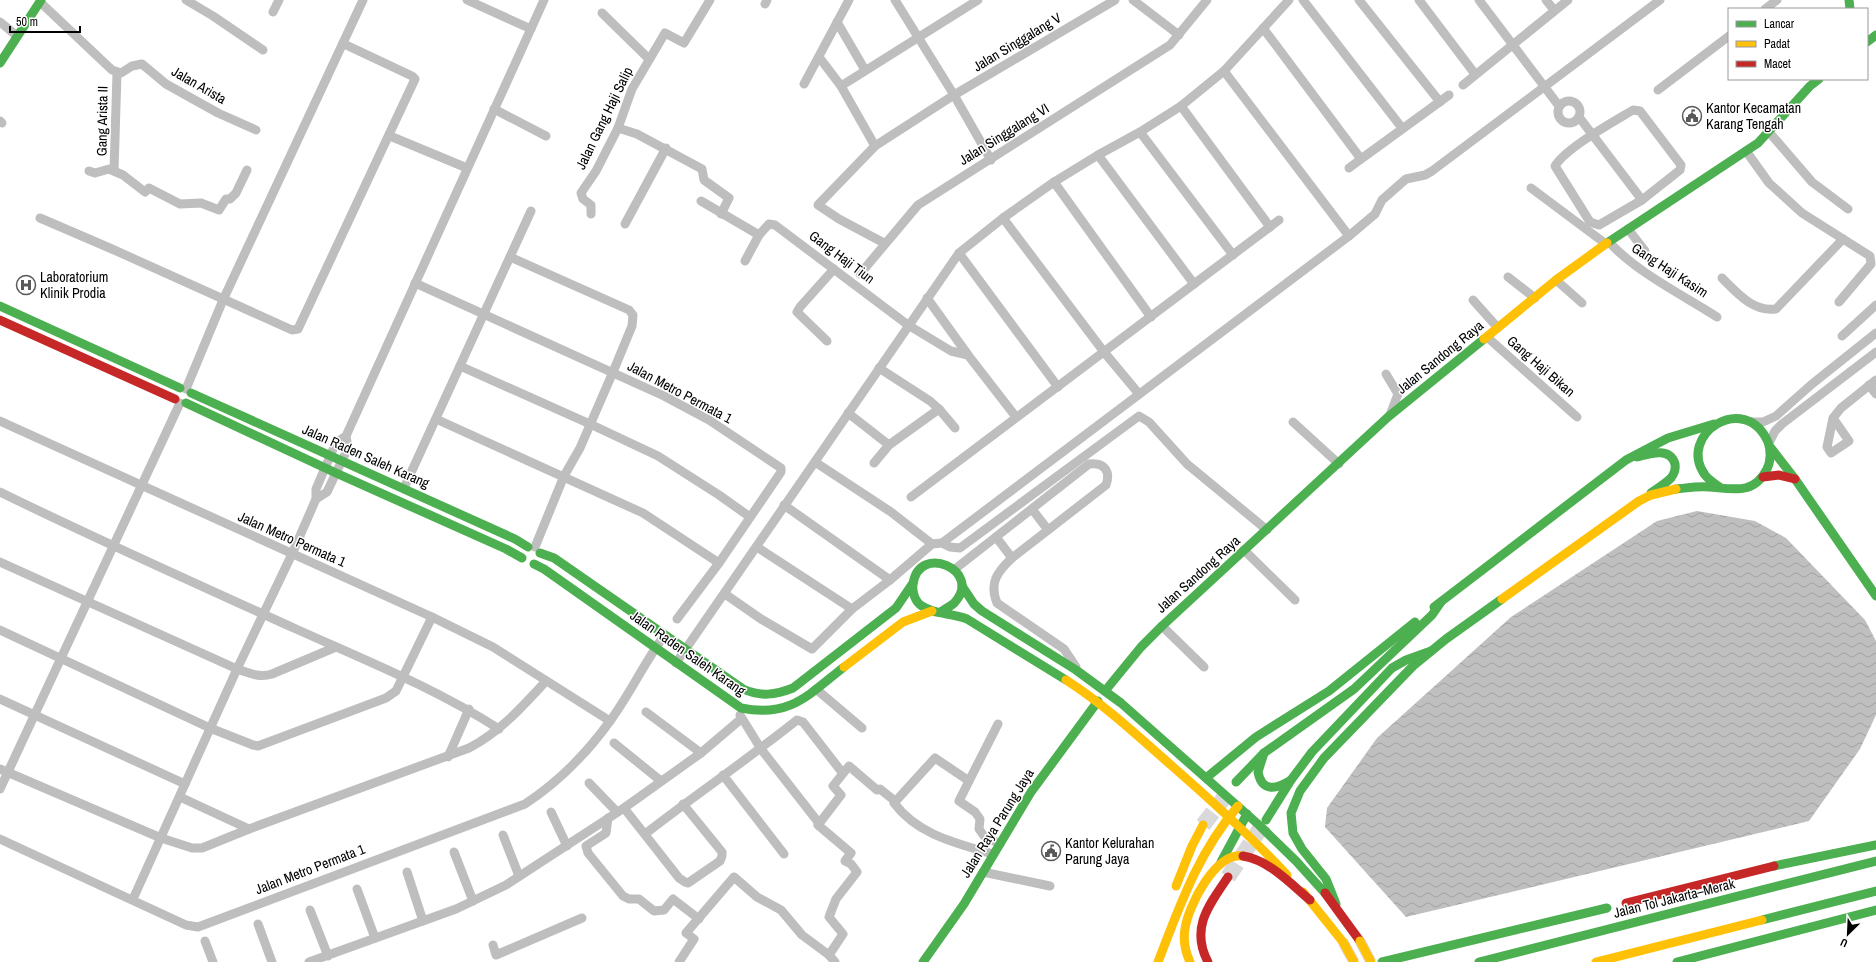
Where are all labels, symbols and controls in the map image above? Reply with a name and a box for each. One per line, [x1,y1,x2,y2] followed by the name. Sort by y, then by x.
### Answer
[10,8,80,34] scale bar
[970,8,1065,75] street label: Jalan Singgalang V
[1728,8,1868,80] legend
[16,14,38,30] text: 50 m
[1764,16,1795,32] text: Lancar
[1764,36,1790,52] text: Padat
[1764,56,1791,72] text: Macet
[169,62,230,108] street label: Jalan Arista
[571,64,637,172] street label: Jalan Gang Haji Salip
[92,86,112,156] street label: Gang Arista II
[956,99,1052,169] street label: Jalan Singgalang VI
[1706,99,1801,133] place label: Kantor Kecamatan Karang Tengah
[1681,105,1703,127] public building icon: Kantor Kecamatan Karang Tengah
[806,227,878,287] street label: Gang Haji Tiun
[1628,239,1712,301] street label: Gang Haji Kasim
[40,268,108,302] place label: Laboratorium Klinik Prodia
[15,274,37,296] hospital icon: Laboratorium Klinik Prodia
[1393,316,1488,398] street label: Jalan Sandong Raya
[1503,332,1579,400] street label: Gang Haji Bikan
[625,357,736,427] street label: Jalan Metro Permata 1
[300,420,433,492] street label: Jalan Raden Saleh Karang
[235,507,349,571] street label: Jalan Metro Permata 1
[1152,531,1244,616] street label: Jalan Sandong Raya
[627,606,750,700] street label: Jalan Raden Saleh Karang
[956,765,1038,881] street label: Jalan Raya Parung Jaya
[1065,834,1154,868] place label: Kantor Kelurahan Parung Jaya
[253,840,368,898] street label: Jalan Metro Permata 1
[1040,840,1062,862] public building icon: Kantor Kelurahan Parung Jaya
[1612,874,1737,922] street label: Jalan Tol Jakarta–Merak
[1828,914,1868,954] north arrow
[1838,935,1850,951] text: U

